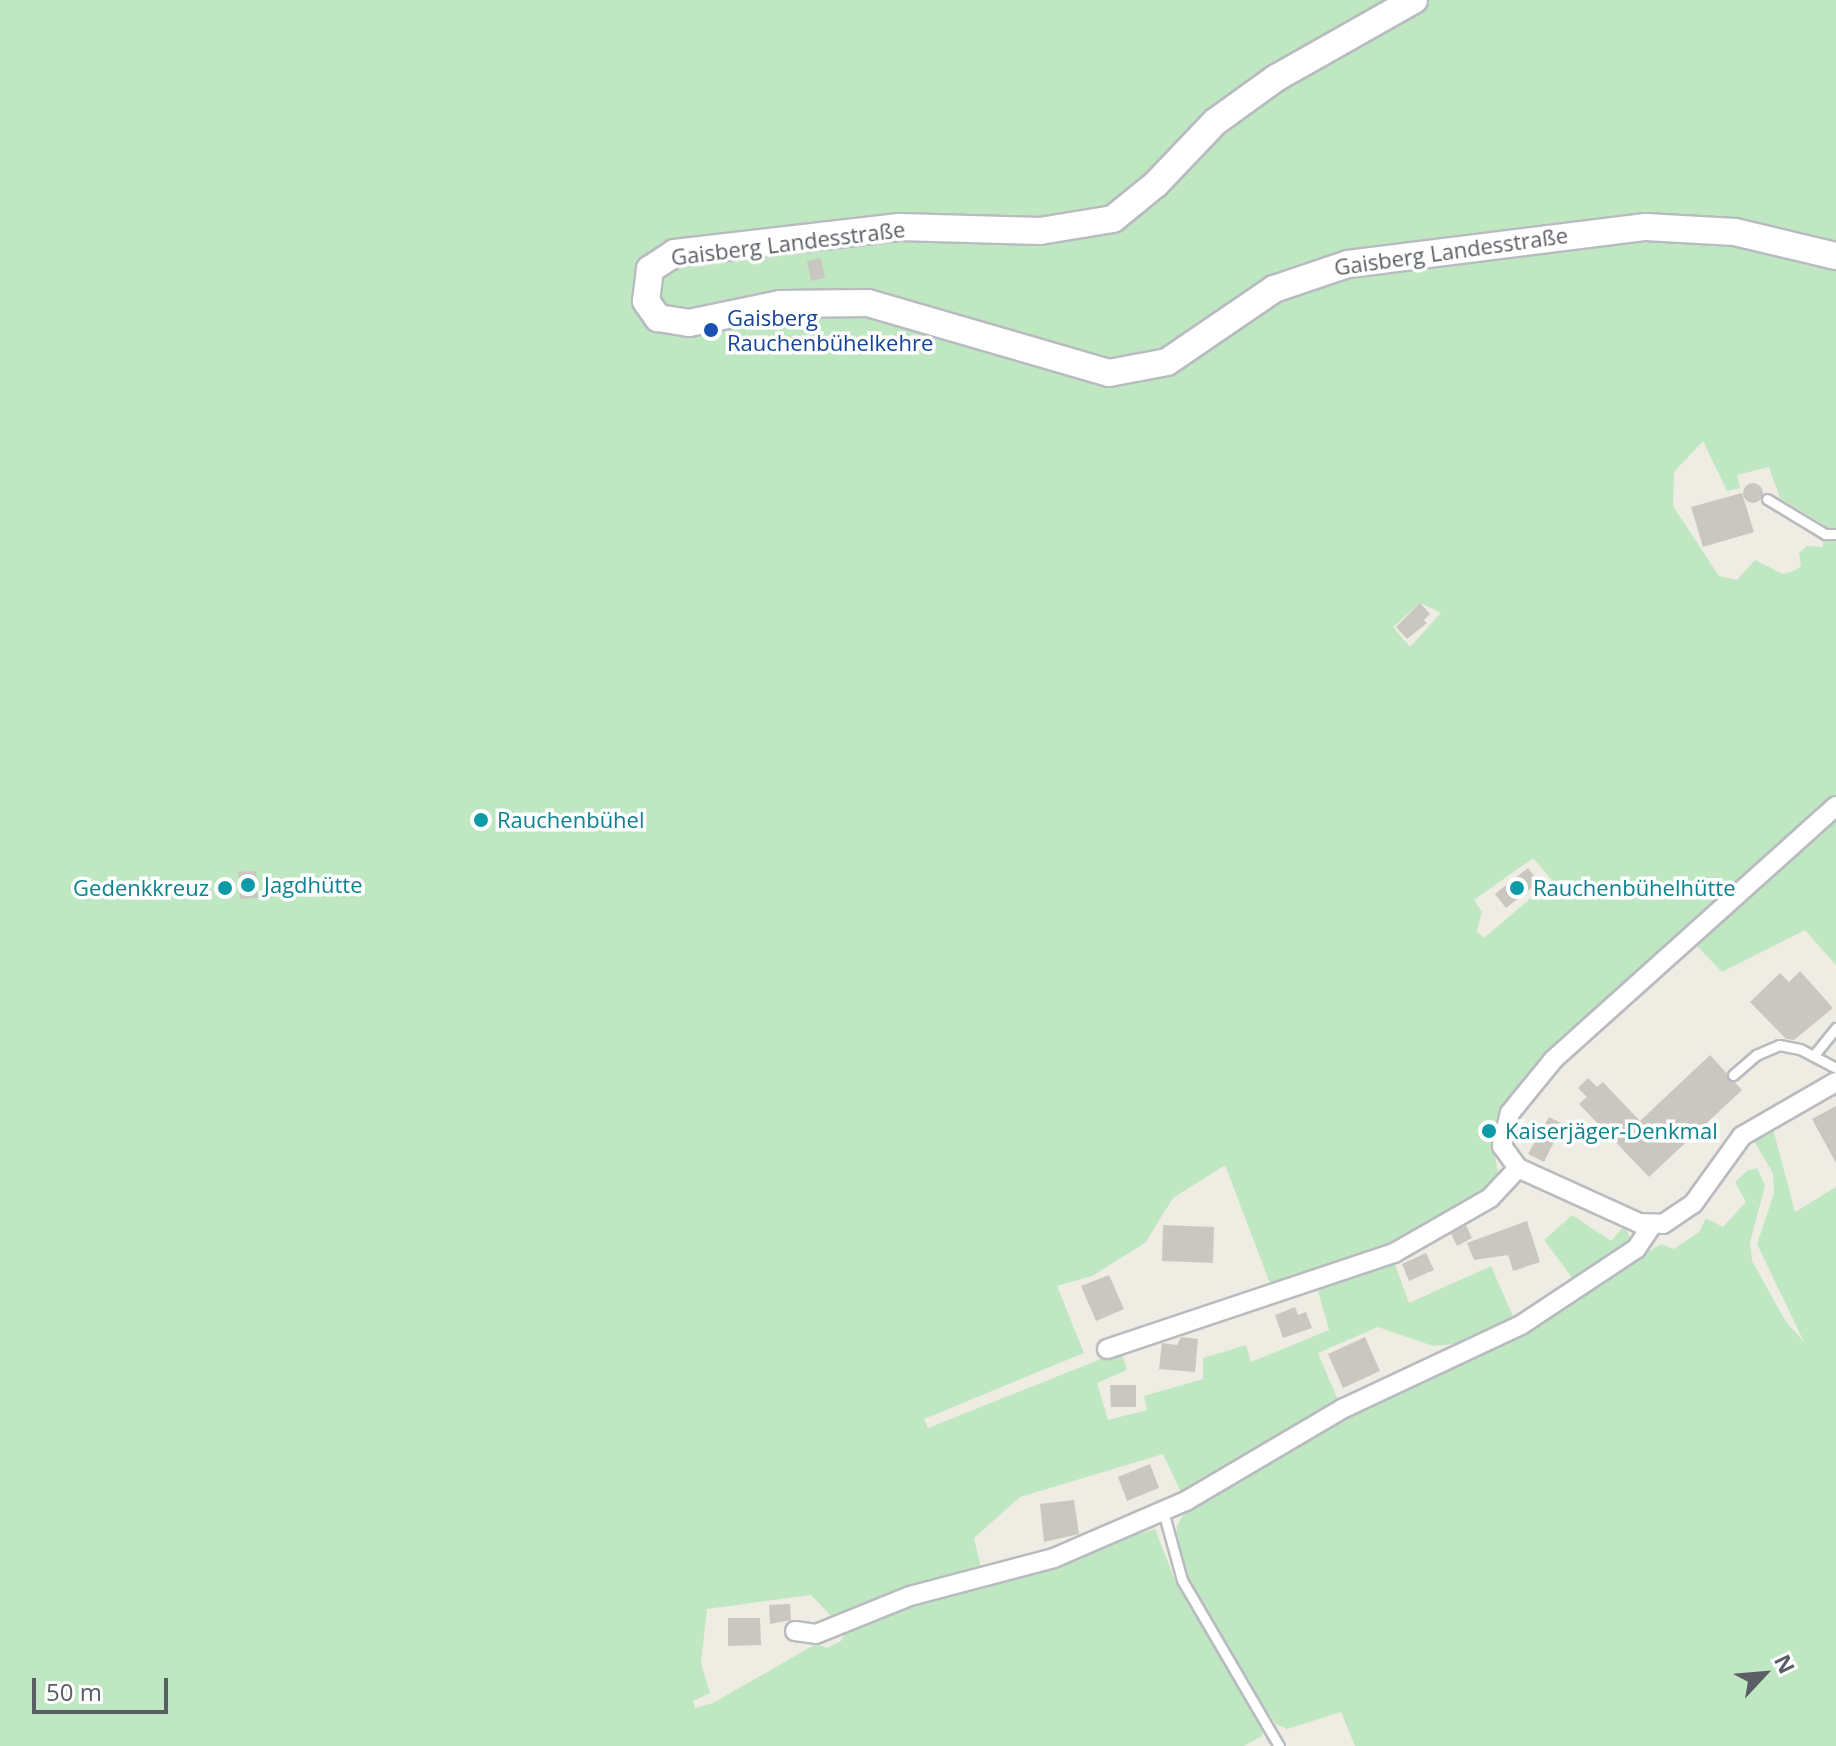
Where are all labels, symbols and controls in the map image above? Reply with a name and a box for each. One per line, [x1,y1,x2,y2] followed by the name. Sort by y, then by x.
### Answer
[669,216,907,270] street label: Gaisberg Landesstraße
[1332,222,1570,280] street label: Gaisberg Landesstraße
[727,304,933,356] place label: Gaisberg Rauchenbühelkehre
[702,321,720,339] marker: Gaisberg Rauchenbühelkehre
[497,807,645,833] place label: Rauchenbühel
[472,811,490,829] marker: Rauchenbühel
[264,872,363,898] place label: Jagdhütte
[73,875,209,901] place label: Gedenkkreuz
[1533,875,1736,901] place label: Rauchenbühelhütte
[239,876,257,894] marker: Jagdhütte
[216,879,234,897] marker: Gedenkkreuz
[1508,879,1526,897] marker: Rauchenbühelhütte
[1505,1118,1718,1144] place label: Kaiserjäger-Denkmal
[1480,1122,1498,1140] marker: Kaiserjäger-Denkmal
[1724,1634,1804,1714] north arrow
[1768,1649,1803,1678] text: N
[36,1662,172,1712] scale bar
[46,1675,102,1708] text: 50 m

